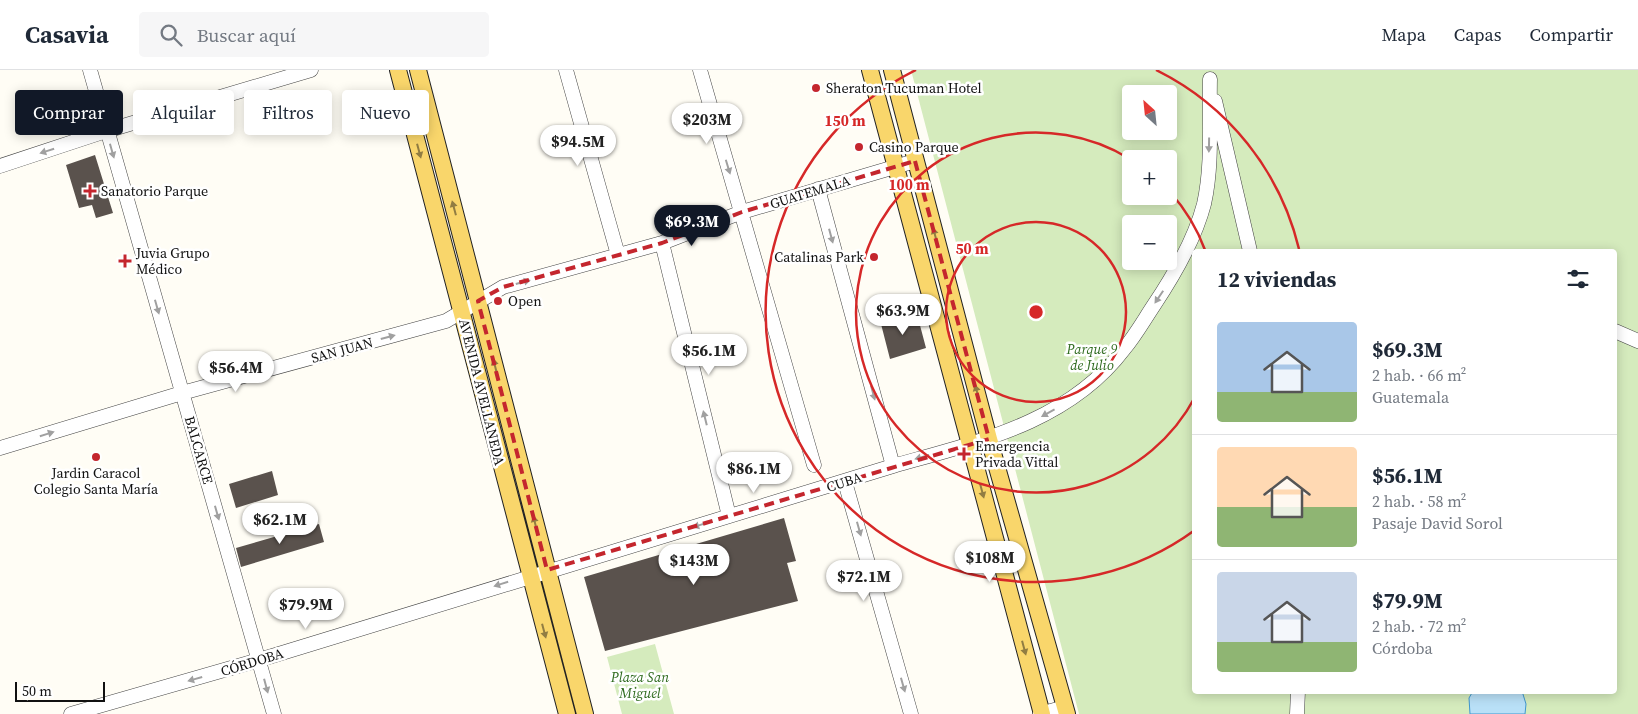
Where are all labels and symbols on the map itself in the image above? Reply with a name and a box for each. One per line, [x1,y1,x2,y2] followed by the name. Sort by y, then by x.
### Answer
[826,78,982,98] place label: Sheraton Tucuman Hotel
[810,82,822,94] marker: Sheraton Tucuman Hotel
[1122,85,1178,140] north arrow
[672,102,742,145] pin: $203M
[824,110,866,131] text: 150 m
[537,124,619,167] pin: $94.5M
[869,137,959,157] place label: Casino Parque
[1205,138,1213,154] one-way arrow
[853,141,865,153] marker: Casino Parque
[109,143,117,158] one-way arrow
[415,143,423,159] one-way arrow
[40,148,55,155] one-way arrow
[725,160,733,175] one-way arrow
[767,170,853,214] street label: GUATEMALA
[888,174,930,195] text: 100 m
[101,181,208,201] place label: Sanatorio Parque
[83,184,97,198] marker: Sanatorio Parque
[450,201,458,216] one-way arrow
[651,204,733,247] pin: $69.3M
[931,227,939,243] one-way arrow
[827,228,835,243] one-way arrow
[955,238,989,259] text: 50 m
[135,243,210,279] place label: Juvia Grupo Médico
[774,247,864,267] place label: Catalinas Park
[868,251,880,263] marker: Catalinas Park
[118,254,132,268] marker: Juvia Grupo Médico
[515,277,530,285] one-way arrow
[1154,290,1164,304] one-way arrow
[508,291,542,311] place label: Open
[862,294,944,336] pin: $63.9M
[492,295,504,307] marker: Open
[154,299,162,314] one-way arrow
[1027,303,1045,321] centre of rings
[454,317,510,468] street label: AVENIDA AVELLANEDA
[309,332,375,368] street label: SAN JUAN
[381,333,396,341] one-way arrow
[668,334,750,376] pin: $56.1M
[1066,339,1117,375] park label: Parque 9 de Julio
[195,350,277,393] pin: $56.4M
[491,358,499,373] one-way arrow
[869,385,877,400] one-way arrow
[972,385,980,400] one-way arrow
[1041,409,1056,417] one-way arrow
[701,410,709,425] one-way arrow
[180,414,218,486] street label: BALCARCE
[39,429,54,437] one-way arrow
[975,436,1058,472] place label: Emergencia Privada Vittal
[957,447,971,461] marker: Emergencia Privada Vittal
[90,451,102,463] marker: Jardin Caracol Colegio Santa María
[713,452,795,494] pin: $86.1M
[915,454,930,462] one-way arrow
[34,463,159,499] place label: Jardin Caracol Colegio Santa María
[824,467,865,497] street label: CUBA
[978,484,986,499] one-way arrow
[239,502,321,545] pin: $62.1M
[213,506,221,521] one-way arrow
[531,516,539,531] one-way arrow
[692,521,707,529] one-way arrow
[855,522,863,537] one-way arrow
[955,540,1025,583] pin: $108M
[659,544,729,586] pin: $143M
[823,560,905,602] pin: $72.1M
[493,581,508,589] one-way arrow
[265,588,347,630] pin: $79.9M
[541,624,549,639] one-way arrow
[1020,641,1028,656] one-way arrow
[218,643,287,681] street label: CÓRDOBA
[610,667,669,703] park label: Plaza San Miguel
[187,675,202,683] one-way arrow
[899,678,907,693] one-way arrow
[15,679,105,702] scale bar
[263,679,271,694] one-way arrow

